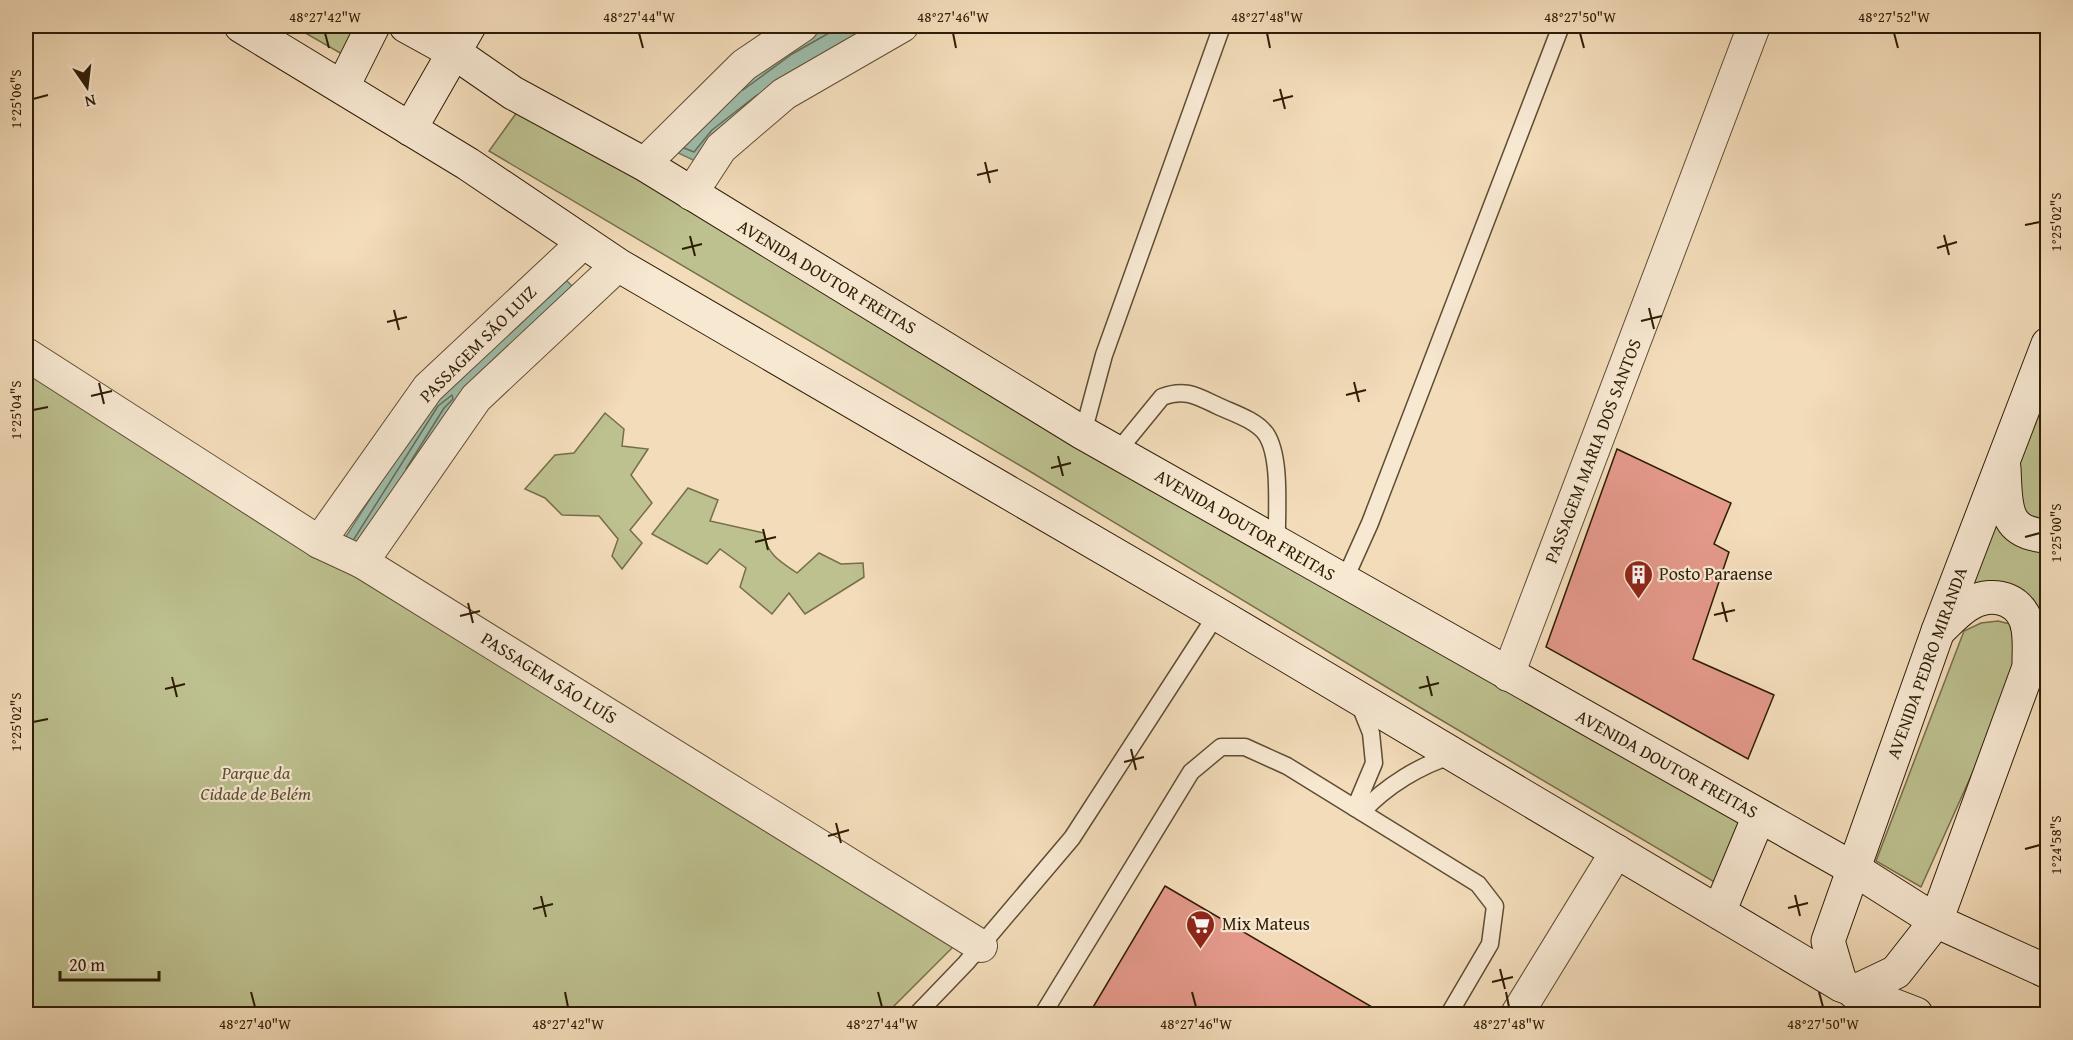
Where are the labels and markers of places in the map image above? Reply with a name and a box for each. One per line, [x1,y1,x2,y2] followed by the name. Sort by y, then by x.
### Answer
[1622,558,1654,600] building icon: Posto Paraense
[1659,560,1773,587] place label: Posto Paraense
[1185,908,1217,950] supermarket icon: Mix Mateus
[1222,910,1310,937] place label: Mix Mateus

